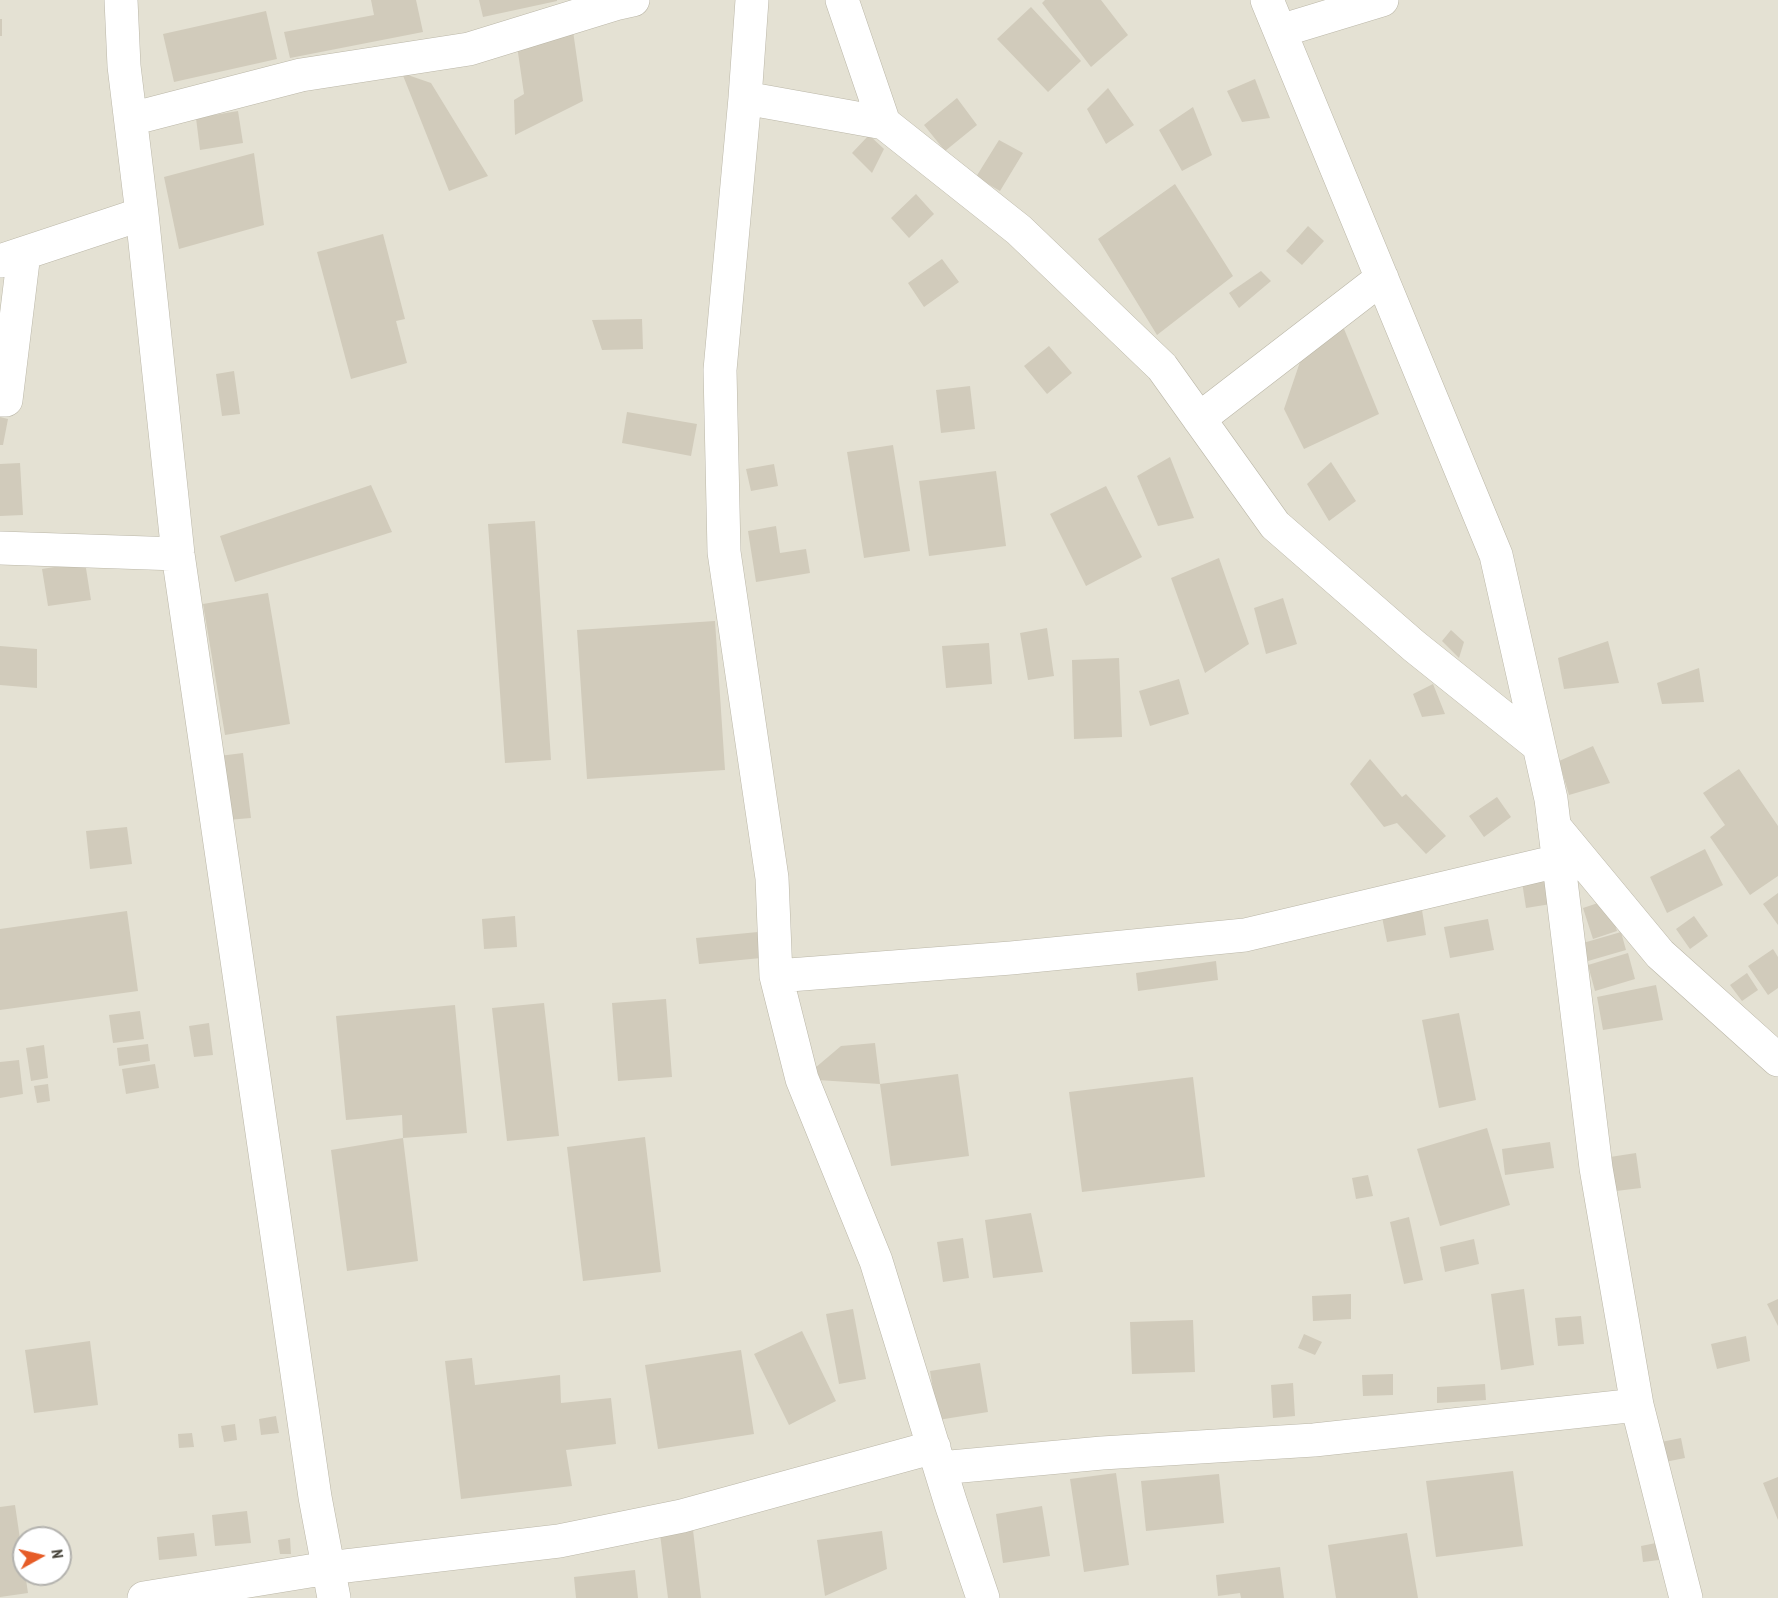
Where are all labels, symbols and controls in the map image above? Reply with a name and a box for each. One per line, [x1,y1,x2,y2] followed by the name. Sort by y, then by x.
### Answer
[12,1526,72,1586] north arrow
[47,1548,68,1559] text: N

